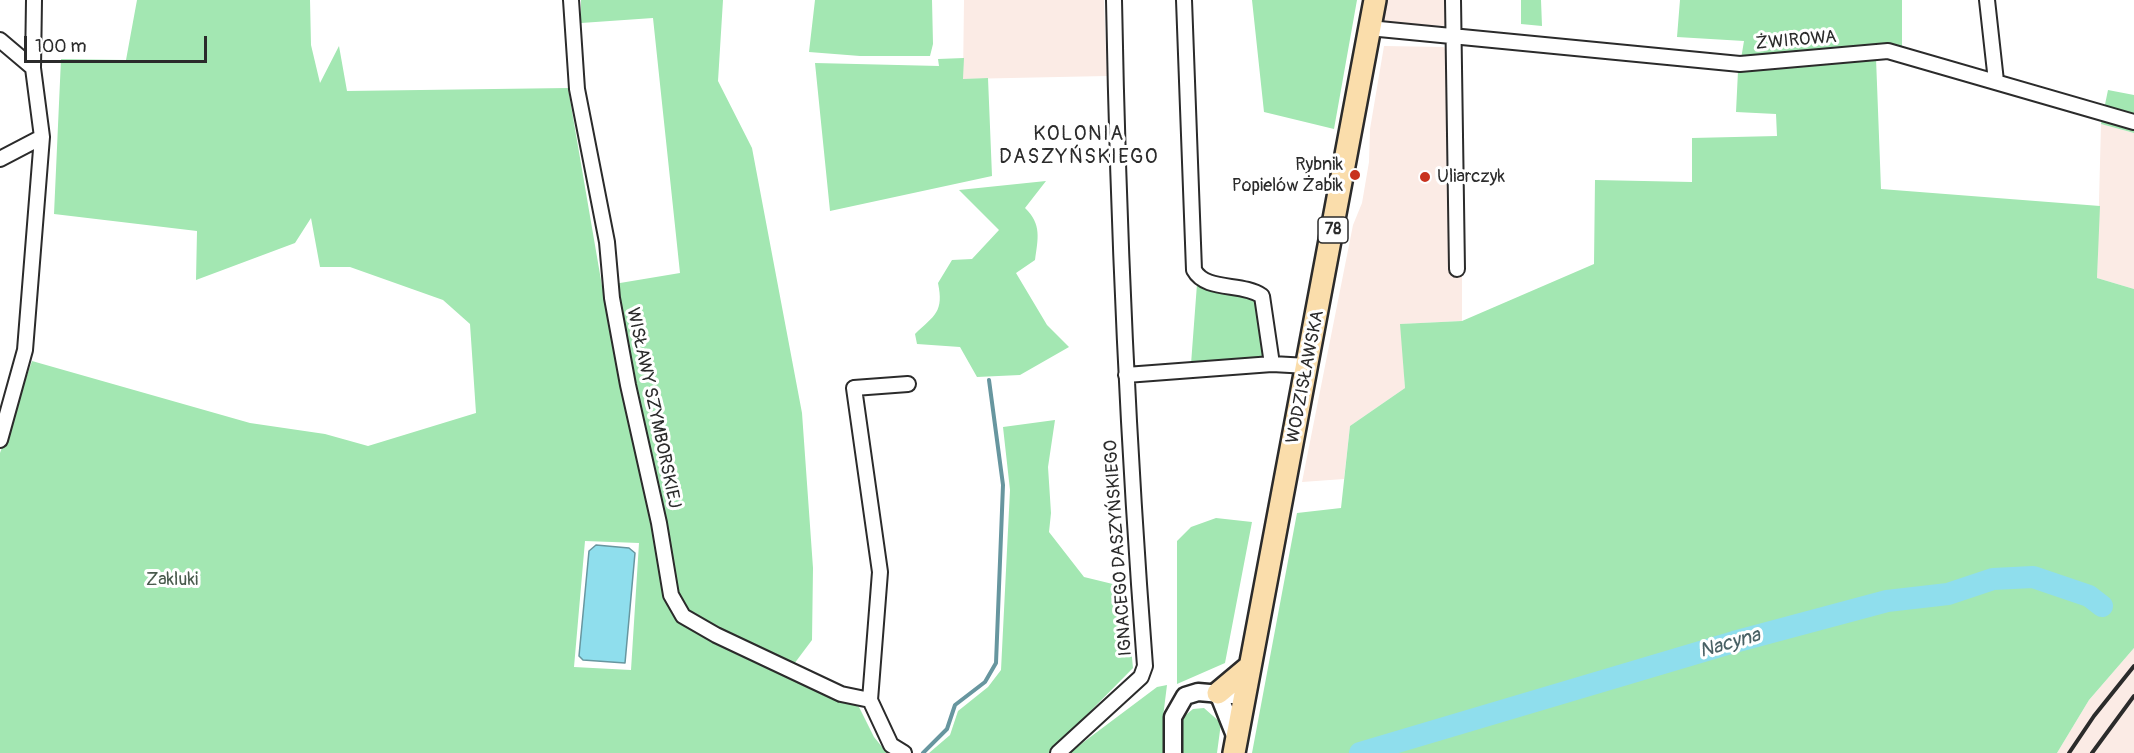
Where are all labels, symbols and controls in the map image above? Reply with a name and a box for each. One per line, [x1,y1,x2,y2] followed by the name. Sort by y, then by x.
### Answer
[27,24,210,62] scale bar
[1755,27,1837,55] street label: ŻWIROWA
[35,35,87,58] text: 100 m
[999,123,1159,170] district label: KOLONIA DASZYŃSKIEGO
[1232,154,1343,196] place label: Rybnik Popielów Żabik
[1437,166,1505,188] place label: Uliarczyk
[1348,168,1362,182] marker: Rybnik Popielów Żabik
[1418,170,1432,184] marker: Uliarczyk
[1318,217,1348,243] road number: 78
[621,306,685,510] street label: WISŁAWY SZYMBORSKIEJ
[1282,309,1330,445] street label: WODZISŁAWSKA
[1101,439,1137,657] street label: IGNACEGO DASZYŃSKIEGO
[146,569,198,591] park label: Zakluki
[1697,624,1763,664] water label: Nacyna

